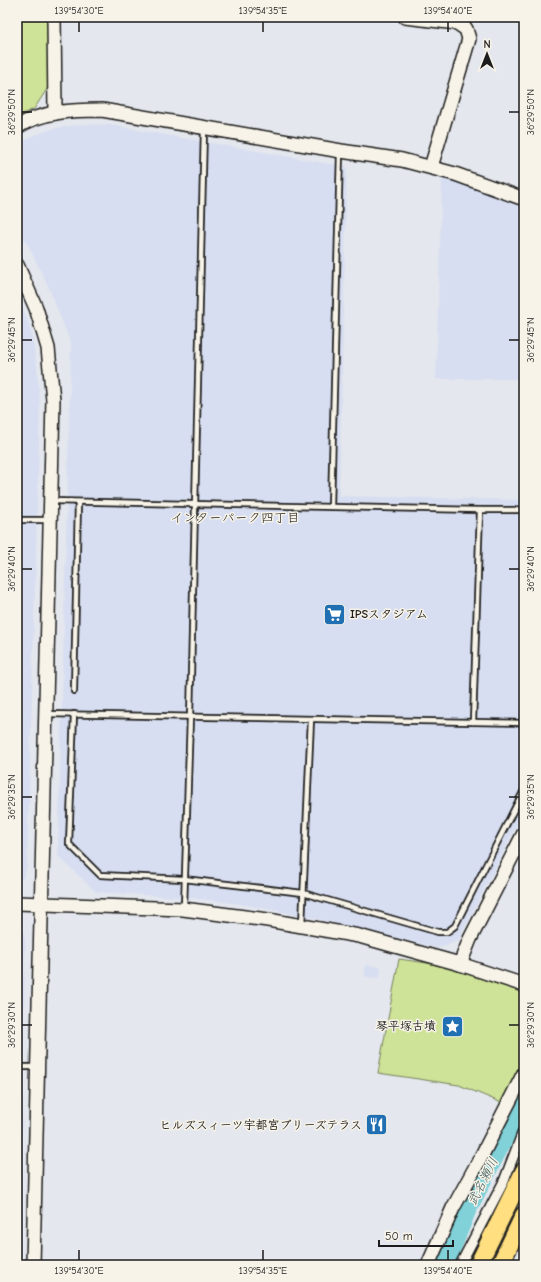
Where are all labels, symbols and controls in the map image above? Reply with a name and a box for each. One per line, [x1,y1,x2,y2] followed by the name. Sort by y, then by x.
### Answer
[55,5,103,17] text: 139°54'30"E
[239,5,287,17] text: 139°54'35"E
[424,5,472,17] text: 139°54'40"E
[467,34,507,74] north arrow
[483,38,491,51] text: N
[6,89,18,135] text: 36°29'50"N
[525,89,537,135] text: 36°29'50"N
[6,317,18,363] text: 36°29'45"N
[525,317,537,363] text: 36°29'45"N
[170,510,300,525] district label: インターパーク四丁目
[6,546,18,592] text: 36°29'40"N
[525,546,537,592] text: 36°29'40"N
[321,601,347,627] supermarket icon: IPSスタジアム
[350,607,428,621] place label: IPSスタジアム
[6,774,18,820] text: 36°29'35"N
[525,774,537,820] text: 36°29'35"N
[6,1002,18,1048] text: 36°29'30"N
[525,1002,537,1048] text: 36°29'30"N
[439,1013,465,1039] place icon: 琴平塚古墳
[376,1019,436,1033] place label: 琴平塚古墳
[364,1112,390,1138] restaurant icon: ヒルズスィーツ宇都宮ブリーズテラス
[159,1118,362,1132] place label: ヒルズスィーツ宇都宮ブリーズテラス
[464,1155,501,1208] water label: 武名瀬川
[379,1222,453,1248] scale bar
[385,1229,413,1243] text: 50 m
[55,1265,103,1277] text: 139°54'30"E
[239,1265,287,1277] text: 139°54'35"E
[424,1265,472,1277] text: 139°54'40"E

